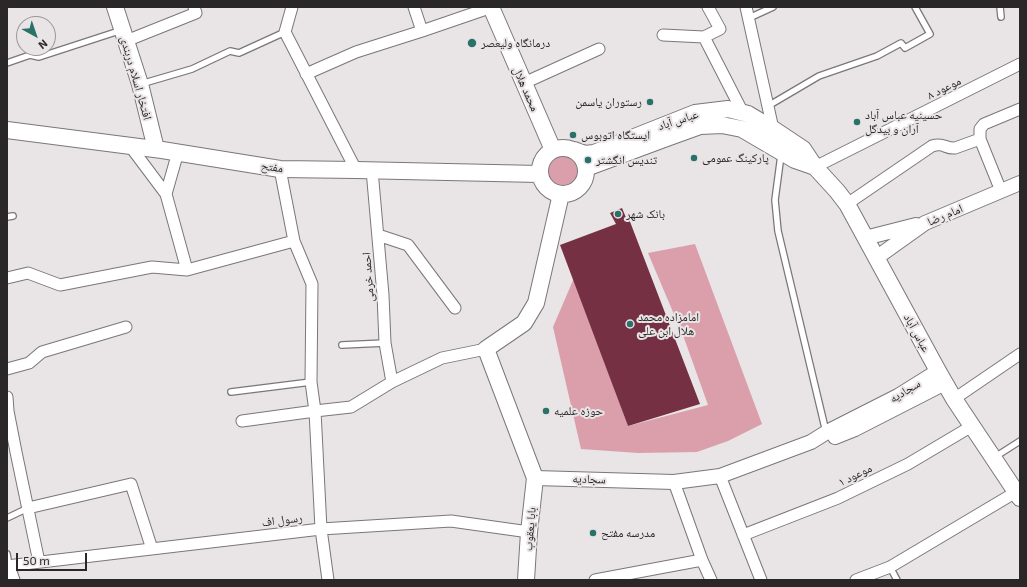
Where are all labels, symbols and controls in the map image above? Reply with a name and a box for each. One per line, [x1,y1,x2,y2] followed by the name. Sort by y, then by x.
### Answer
[16,16,56,56] north arrow
[117,34,155,122] street label: افتخار اسلام دربندی
[481,36,550,50] place label: درمانگاه ولیعصر
[36,37,51,52] text: N
[466,37,478,49] marker: درمانگاه ولیعصر
[510,64,542,114] street label: محمد هلال
[925,73,963,103] street label: موعود ۸
[575,95,642,109] place label: رستوران یاسمن
[645,97,655,107] marker: رستوران یاسمن
[656,107,700,133] street label: عباس آباد
[865,108,942,136] place label: حسینیه عباس آباد آران و بیدگل
[852,117,862,127] marker: حسینیه عباس آباد آران و بیدگل
[581,128,650,142] place label: ایستگاه اتوبوس
[568,130,578,140] marker: ایستگاه اتوبوس
[702,151,769,165] place label: پارکینگ عمومی
[596,153,657,167] place label: تندیس انگشتر
[689,153,699,163] marker: پارکینگ عمومی
[583,155,593,165] marker: تندیس انگشتر
[260,158,284,176] street label: مفتح
[925,201,965,229] street label: امام رضا
[626,207,665,221] place label: بانک شهر
[613,209,623,219] marker: بانک شهر
[359,252,377,302] street label: احمد خرمی
[638,310,699,338] place label: امامزاده محمد هلال ابن علی
[901,311,933,355] street label: عباس آباد
[625,319,635,329] marker: امامزاده محمد هلال ابن علی
[887,376,923,406] street label: سجادیه
[554,404,603,418] place label: حوزه علمیه
[541,406,551,416] marker: حوزه علمیه
[836,461,874,489] street label: موعود ۱
[572,471,606,487] street label: سجادیه
[521,506,539,552] street label: بابا یعقوب
[261,510,303,530] street label: رسول اف
[601,526,655,540] place label: مدرسه مفتح
[588,528,598,538] marker: مدرسه مفتح
[18,545,89,571] scale bar
[23,553,50,567] text: 50 m

